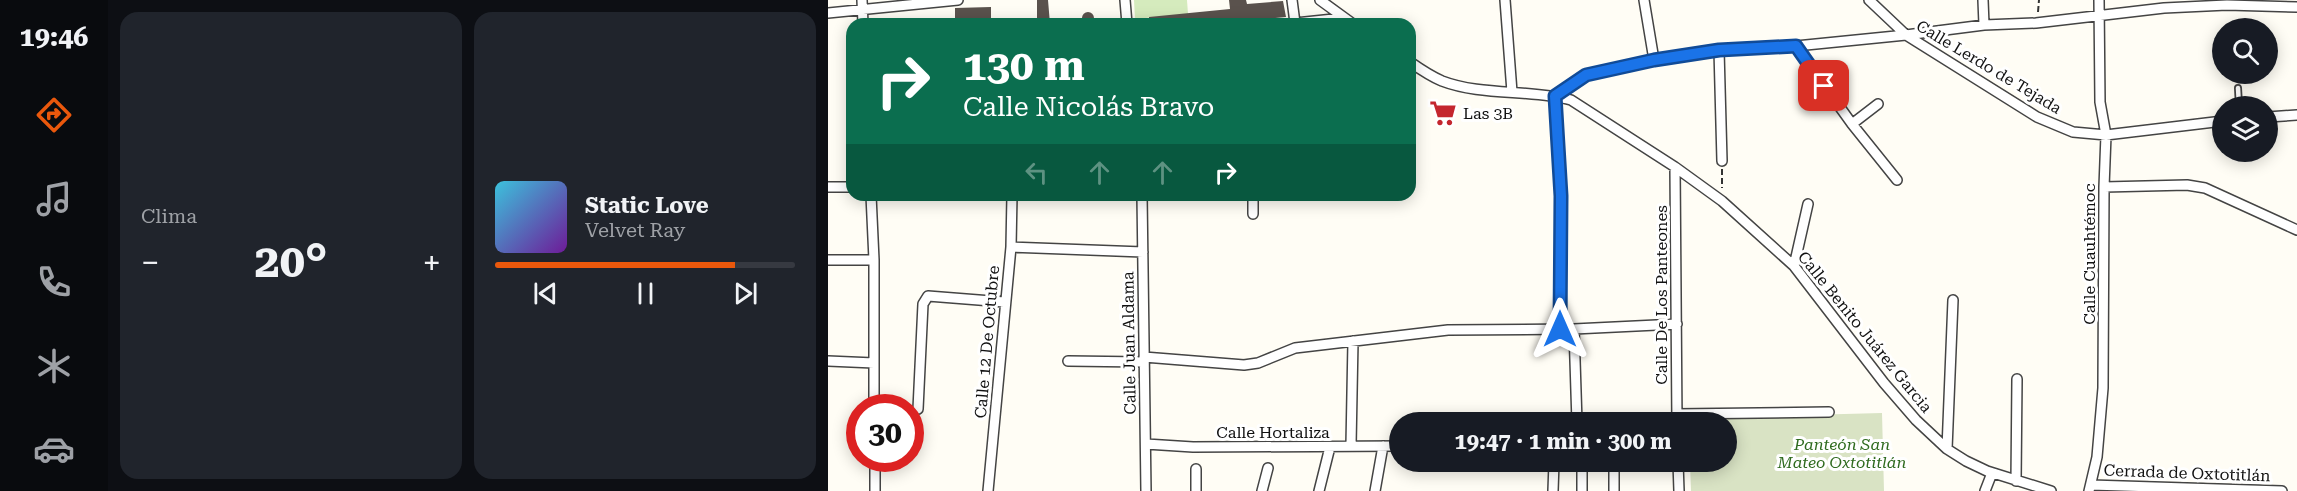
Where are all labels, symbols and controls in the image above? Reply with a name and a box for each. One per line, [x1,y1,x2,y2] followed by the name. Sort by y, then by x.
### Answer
[1913,16,2065,118] street label: Calle Lerdo de Tejada
[2212,18,2278,162] map controls
[2212,18,2278,84] button: search
[20,21,88,53] text: 19:46
[963,41,1085,90] text: 130 m
[864,42,942,120] icon: right
[1798,60,1849,111] pin
[1807,69,1840,102] icon: arrive
[963,91,1214,123] text: Calle Nicolás Bravo
[33,94,75,136] icon: directions
[2212,96,2278,162] button: layers
[1428,98,1458,128] supermarket icon: Las 3B
[1463,104,1513,123] place label: Las 3B
[1020,156,1053,189] icon: left
[1083,156,1116,189] icon: ahead
[1146,156,1179,189] icon: ahead
[1209,156,1242,189] icon: right
[33,178,75,220] icon: music
[2080,183,2099,325] street label: Calle Cuauhtémoc
[585,193,709,218] text: Static Love
[141,204,197,228] text: Clima
[1652,205,1671,385] street label: Calle De Los Panteones
[585,218,685,242] text: Velvet Ray
[255,235,327,288] text: 20°
[141,243,159,282] text: −
[423,243,441,282] text: +
[1794,247,1936,417] street label: Calle Benito Juárez Garcia
[33,261,75,303] icon: phone
[971,265,1003,419] street label: Calle 12 De Octubre
[1118,271,1140,415] street label: Calle Juan Aldama
[529,277,562,310] icon: previous
[629,277,662,310] icon: pause
[729,277,762,310] icon: next
[1528,297,1592,361] position arrow
[33,345,75,387] icon: climate
[846,394,924,472] speed limit sign: 30
[1216,423,1330,442] street label: Calle Hortaliza
[33,428,75,470] icon: car
[1454,429,1672,454] text: 19:47 · 1 min · 300 m
[1777,435,1906,472] park label: Panteón San Mateo Oxtotitlán
[2103,461,2271,485] street label: Cerrada de Oxtotitlán

